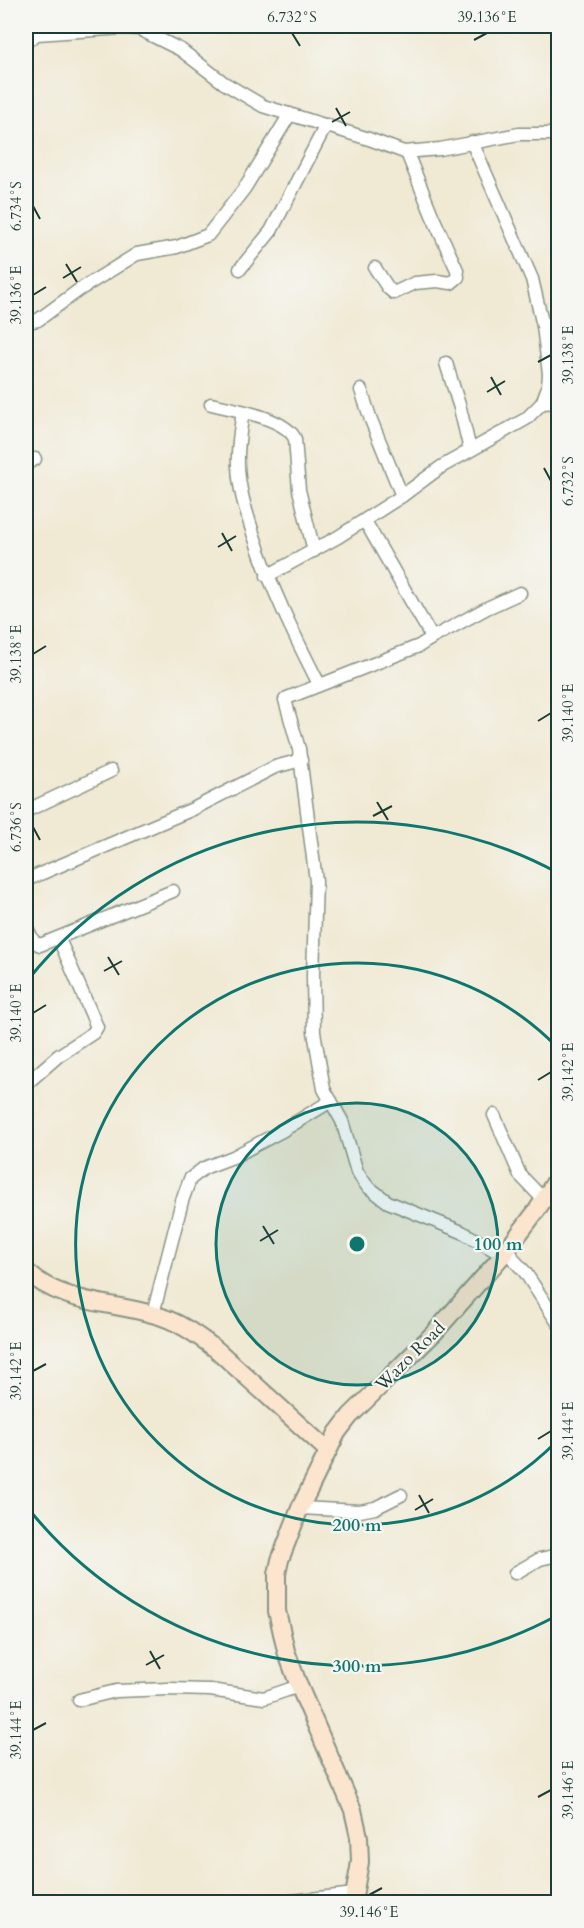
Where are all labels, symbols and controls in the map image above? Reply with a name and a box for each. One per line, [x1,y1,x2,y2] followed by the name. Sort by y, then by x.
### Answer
[267,7,317,27] text: 6.732°S
[457,7,517,27] text: 39.136°E
[6,181,26,231] text: 6.734°S
[6,265,26,325] text: 39.136°E
[558,325,578,385] text: 39.138°E
[558,456,578,506] text: 6.732°S
[6,624,26,684] text: 39.138°E
[558,683,578,743] text: 39.140°E
[6,802,26,852] text: 6.736°S
[6,983,26,1043] text: 39.140°E
[558,1042,578,1102] text: 39.142°E
[473,1232,523,1257] text: 100 m
[347,1234,367,1254] centre of rings
[369,1315,451,1398] street label: Wazo Road
[6,1341,26,1401] text: 39.142°E
[558,1401,578,1461] text: 39.144°E
[332,1513,382,1538] text: 200 m
[332,1654,382,1679] text: 300 m
[6,1700,26,1760] text: 39.144°E
[558,1760,578,1820] text: 39.146°E
[339,1902,399,1922] text: 39.146°E

